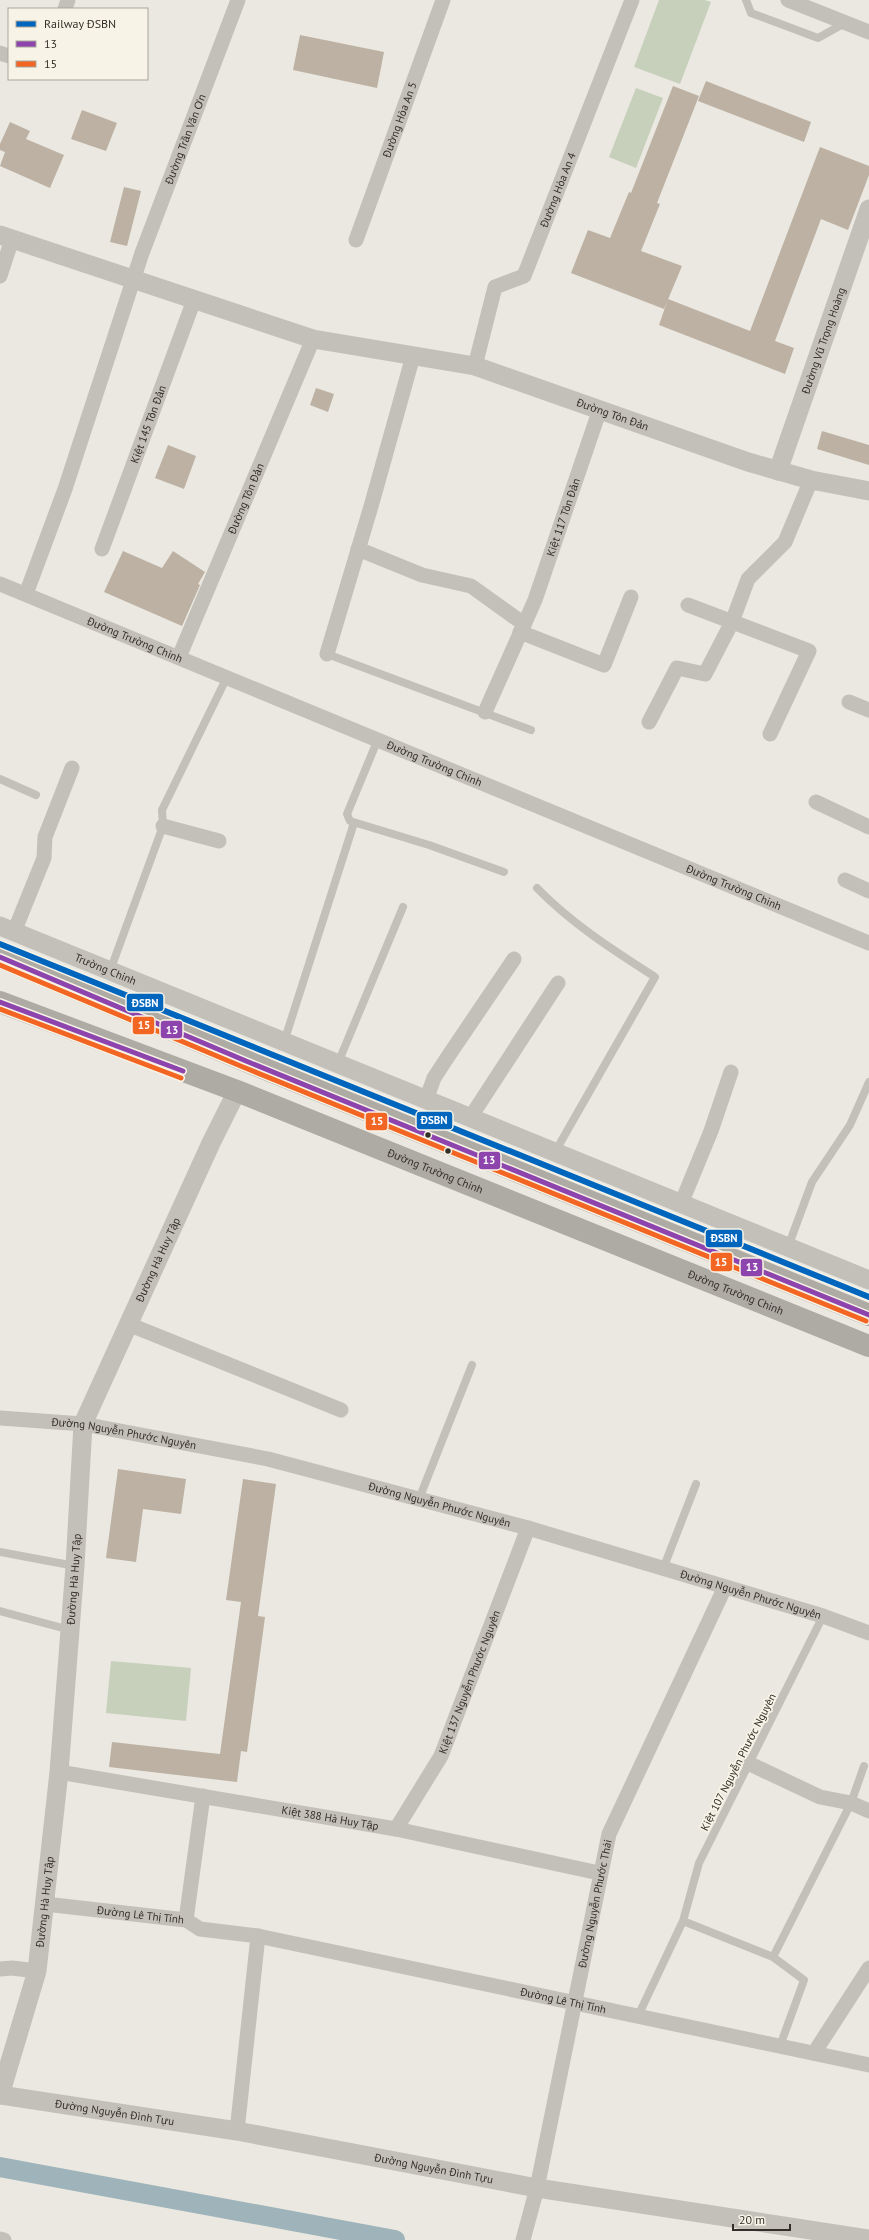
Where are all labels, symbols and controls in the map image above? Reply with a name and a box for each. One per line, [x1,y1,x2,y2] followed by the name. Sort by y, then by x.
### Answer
[8,8,148,80] legend
[44,16,116,31] text: Railway ĐSBN
[44,36,57,51] text: 13
[44,56,57,71] text: 15
[379,80,420,160] street label: Đường Hòa An 5
[161,92,209,187] street label: Đường Trần Văn Ơn
[536,150,579,230] street label: Đường Hòa An 4
[798,285,848,397] street label: Đường Vũ Trọng Hoàng
[127,383,169,465] street label: Kiệt 145 Tôn Đản
[574,395,651,434] street label: Đường Tôn Đản
[224,461,267,537] street label: Đường Tôn Đản
[543,476,583,558] street label: Kiệt 117 Tôn Đản
[84,613,185,666] street label: Đường Trường Chinh
[384,737,484,789] street label: Đường Trường Chinh
[683,861,784,913] street label: Đường Trường Chinh
[73,950,139,988] street label: Trường Chinh
[126,993,164,1012] line badge: ĐSBN
[131,996,158,1010] text: ĐSBN
[132,1016,155,1035] line badge: 15
[138,1018,150,1032] text: 15
[160,1020,183,1039] line badge: 13
[166,1023,178,1037] text: 13
[416,1111,453,1130] line badge: ĐSBN
[365,1112,388,1131] line badge: 15
[420,1113,447,1127] text: ĐSBN
[371,1114,383,1128] text: 15
[423,1130,433,1140] unlabelled marker
[385,1145,485,1197] street label: Đường Trường Chinh
[443,1146,453,1156] unlabelled marker
[478,1151,501,1170] line badge: 13
[483,1153,495,1167] text: 13
[132,1215,183,1305] street label: Đường Hà Huy Tập
[705,1229,743,1248] line badge: ĐSBN
[710,1231,737,1245] text: ĐSBN
[710,1252,733,1272] line badge: 15
[715,1255,727,1269] text: 15
[740,1258,763,1277] line badge: 13
[746,1260,758,1274] text: 13
[685,1266,786,1318] street label: Đường Trường Chinh
[50,1415,197,1452] street label: Đường Nguyễn Phước Nguyên
[366,1479,512,1530] street label: Đường Nguyễn Phước Nguyên
[63,1533,84,1626] street label: Đường Hà Huy Tập
[678,1567,823,1622] street label: Đường Nguyễn Phước Nguyên
[436,1608,503,1756] street label: Kiệt 137 Nguyễn Phước Nguyên
[697,1691,779,1833] street label: Kiệt 107 Nguyễn Phước Nguyên
[281,1803,380,1833] street label: Kiệt 388 Hà Huy Tập
[575,1838,615,1970] street label: Đường Nguyễn Phước Thái
[33,1856,57,1949] street label: Đường Hà Huy Tập
[95,1903,185,1927] street label: Đường Lê Thị Tính
[518,1984,608,2016] street label: Đường Lê Thị Tính
[53,2096,175,2128] street label: Đường Nguyễn Đình Tựu
[372,2150,494,2187] street label: Đường Nguyễn Đình Tựu
[733,2206,790,2232] scale bar
[739,2212,765,2227] text: 20 m

